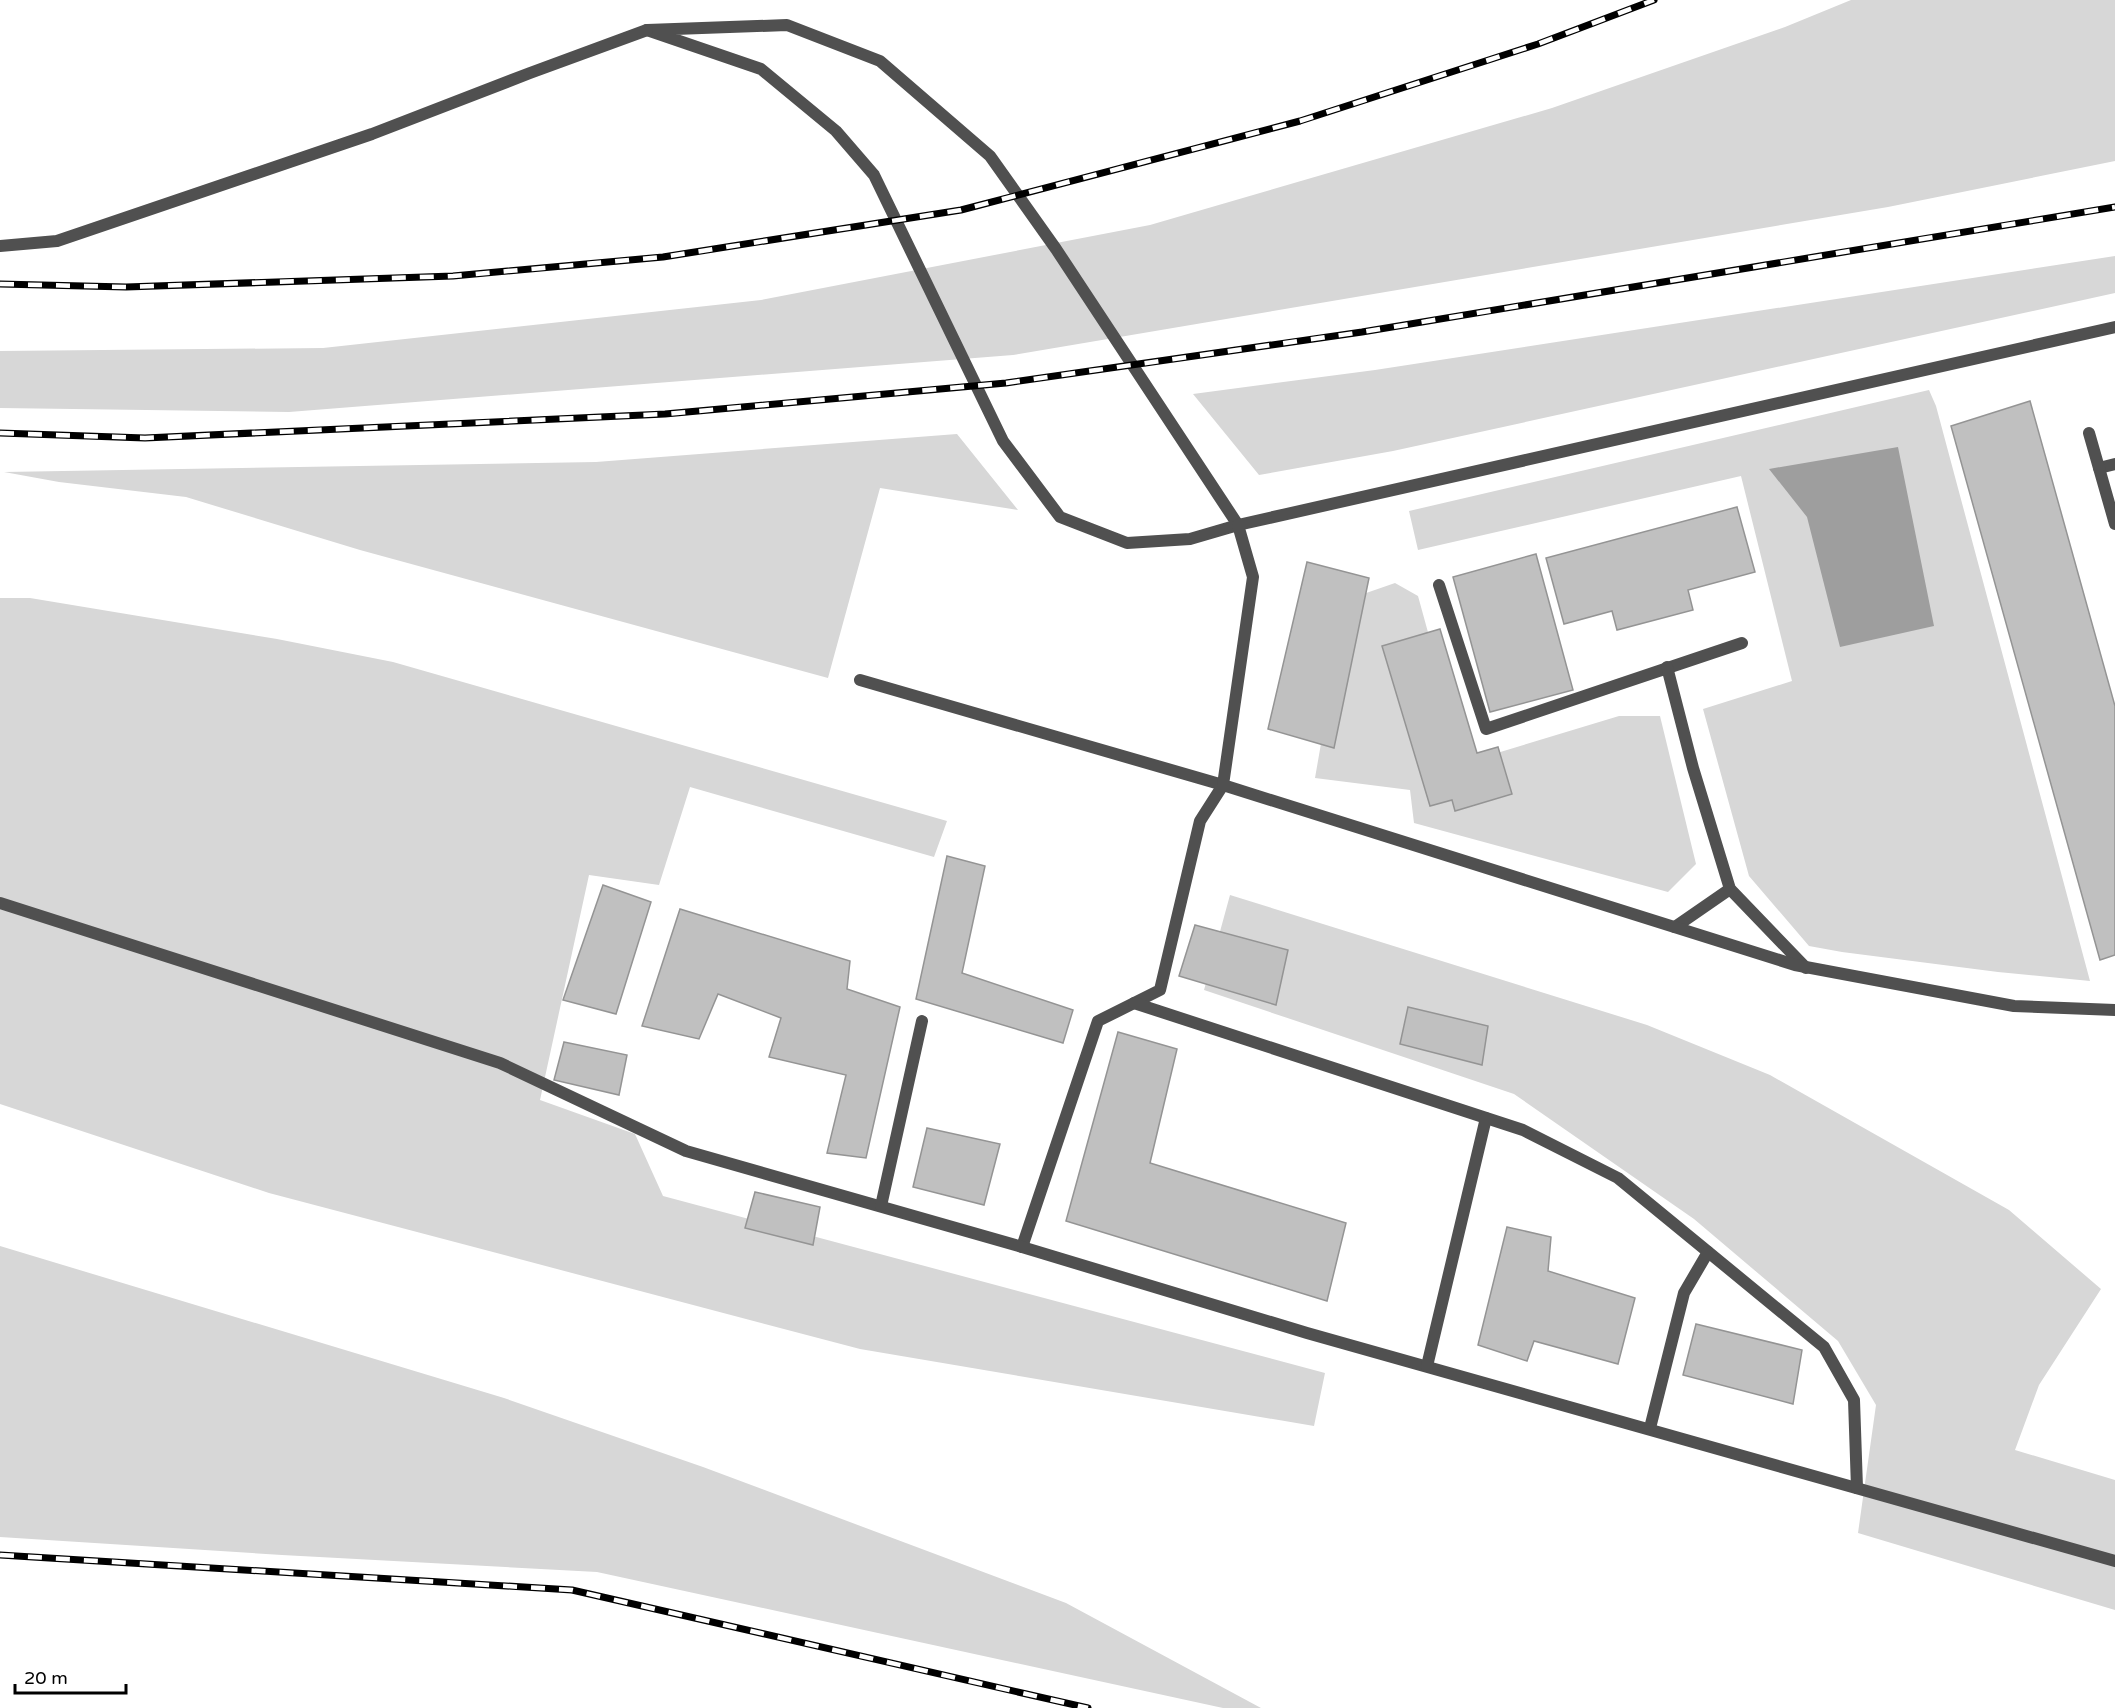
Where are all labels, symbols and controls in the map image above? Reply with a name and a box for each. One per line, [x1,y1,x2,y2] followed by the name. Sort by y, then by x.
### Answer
[15,1657,126,1695] scale bar
[24,1667,68,1689] text: 20 m

